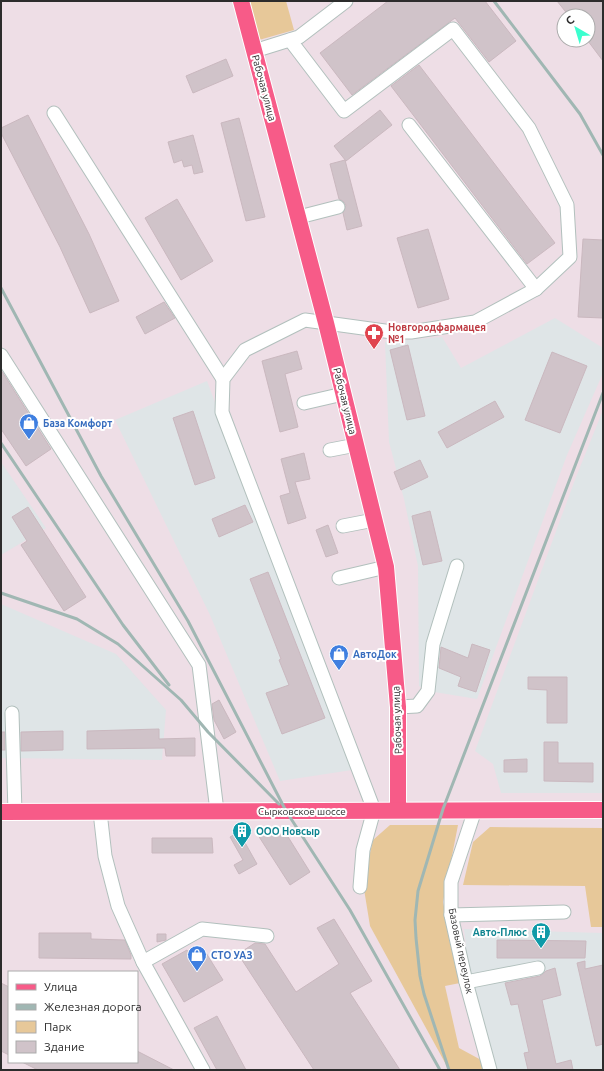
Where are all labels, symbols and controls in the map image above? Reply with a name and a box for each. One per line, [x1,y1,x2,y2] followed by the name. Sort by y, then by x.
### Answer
[556,8,596,48] north arrow
[563,13,576,27] text: С
[250,54,278,122] street label: Рабочая улица
[363,322,385,350] pharmacy icon: Новгородфармацея №1
[388,322,486,345] place label: Новгородфармацея №1
[331,367,359,435] street label: Рабочая улица
[18,412,40,440] shop icon: База Комфорт
[43,418,112,429] place label: База Комфорт
[328,643,350,671] shop icon: АвтоДок
[353,649,397,660] place label: АвтоДок
[390,686,404,754] street label: Рабочая улица
[258,806,346,817] street label: Сырковское шоссе
[231,820,253,848] building icon: ООО Новсыр
[256,826,320,837] place label: ООО Новсыр
[447,907,475,995] street label: Базовый переулок
[530,921,552,949] building icon: Авто-Плюс
[473,927,527,938] place label: Авто-Плюс
[186,944,208,972] shop icon: СТО УАЗ
[211,950,253,961] place label: СТО УАЗ
[8,971,138,1063] legend
[44,980,77,993] text: Улица
[44,1000,142,1013] text: Железная дорога
[44,1020,72,1033] text: Парк
[44,1040,85,1053] text: Здание

